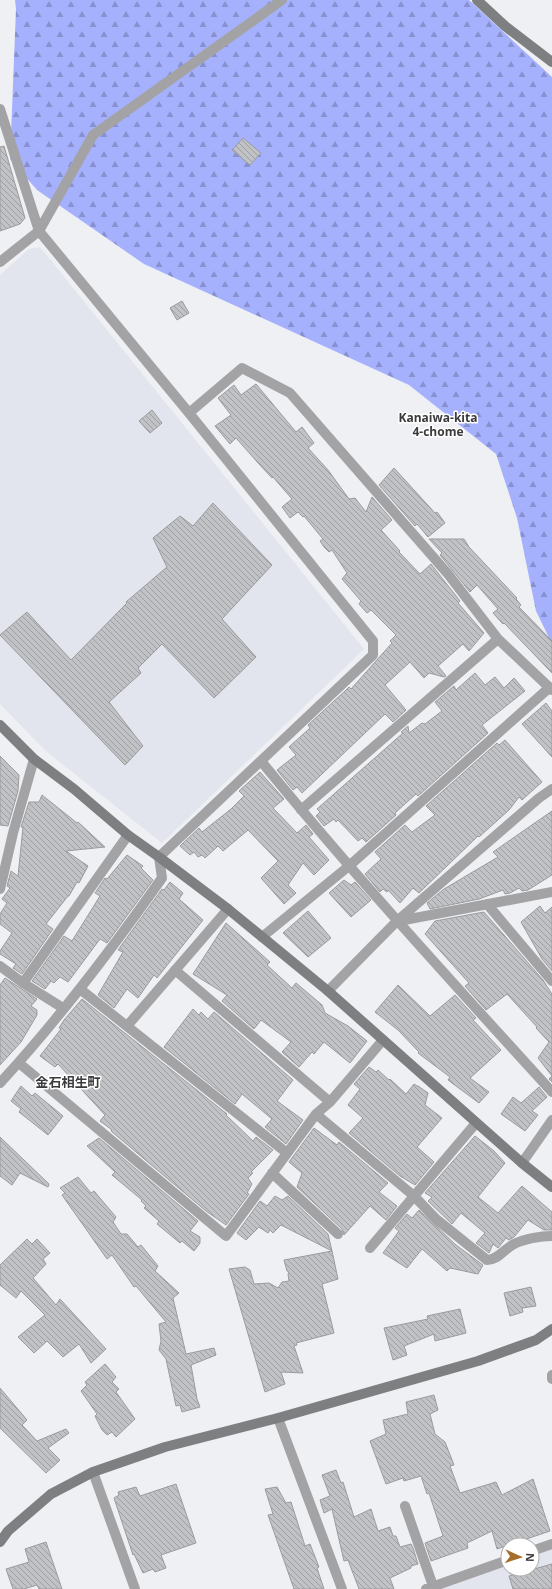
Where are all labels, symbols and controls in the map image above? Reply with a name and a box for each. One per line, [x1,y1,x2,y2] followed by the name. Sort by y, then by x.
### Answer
[399,409,477,440] district label: Kanaiwa-kita 4-chome
[35,1073,101,1091] district label: 金石相生町
[500,1537,540,1577] north arrow
[523,1553,538,1562] text: N

